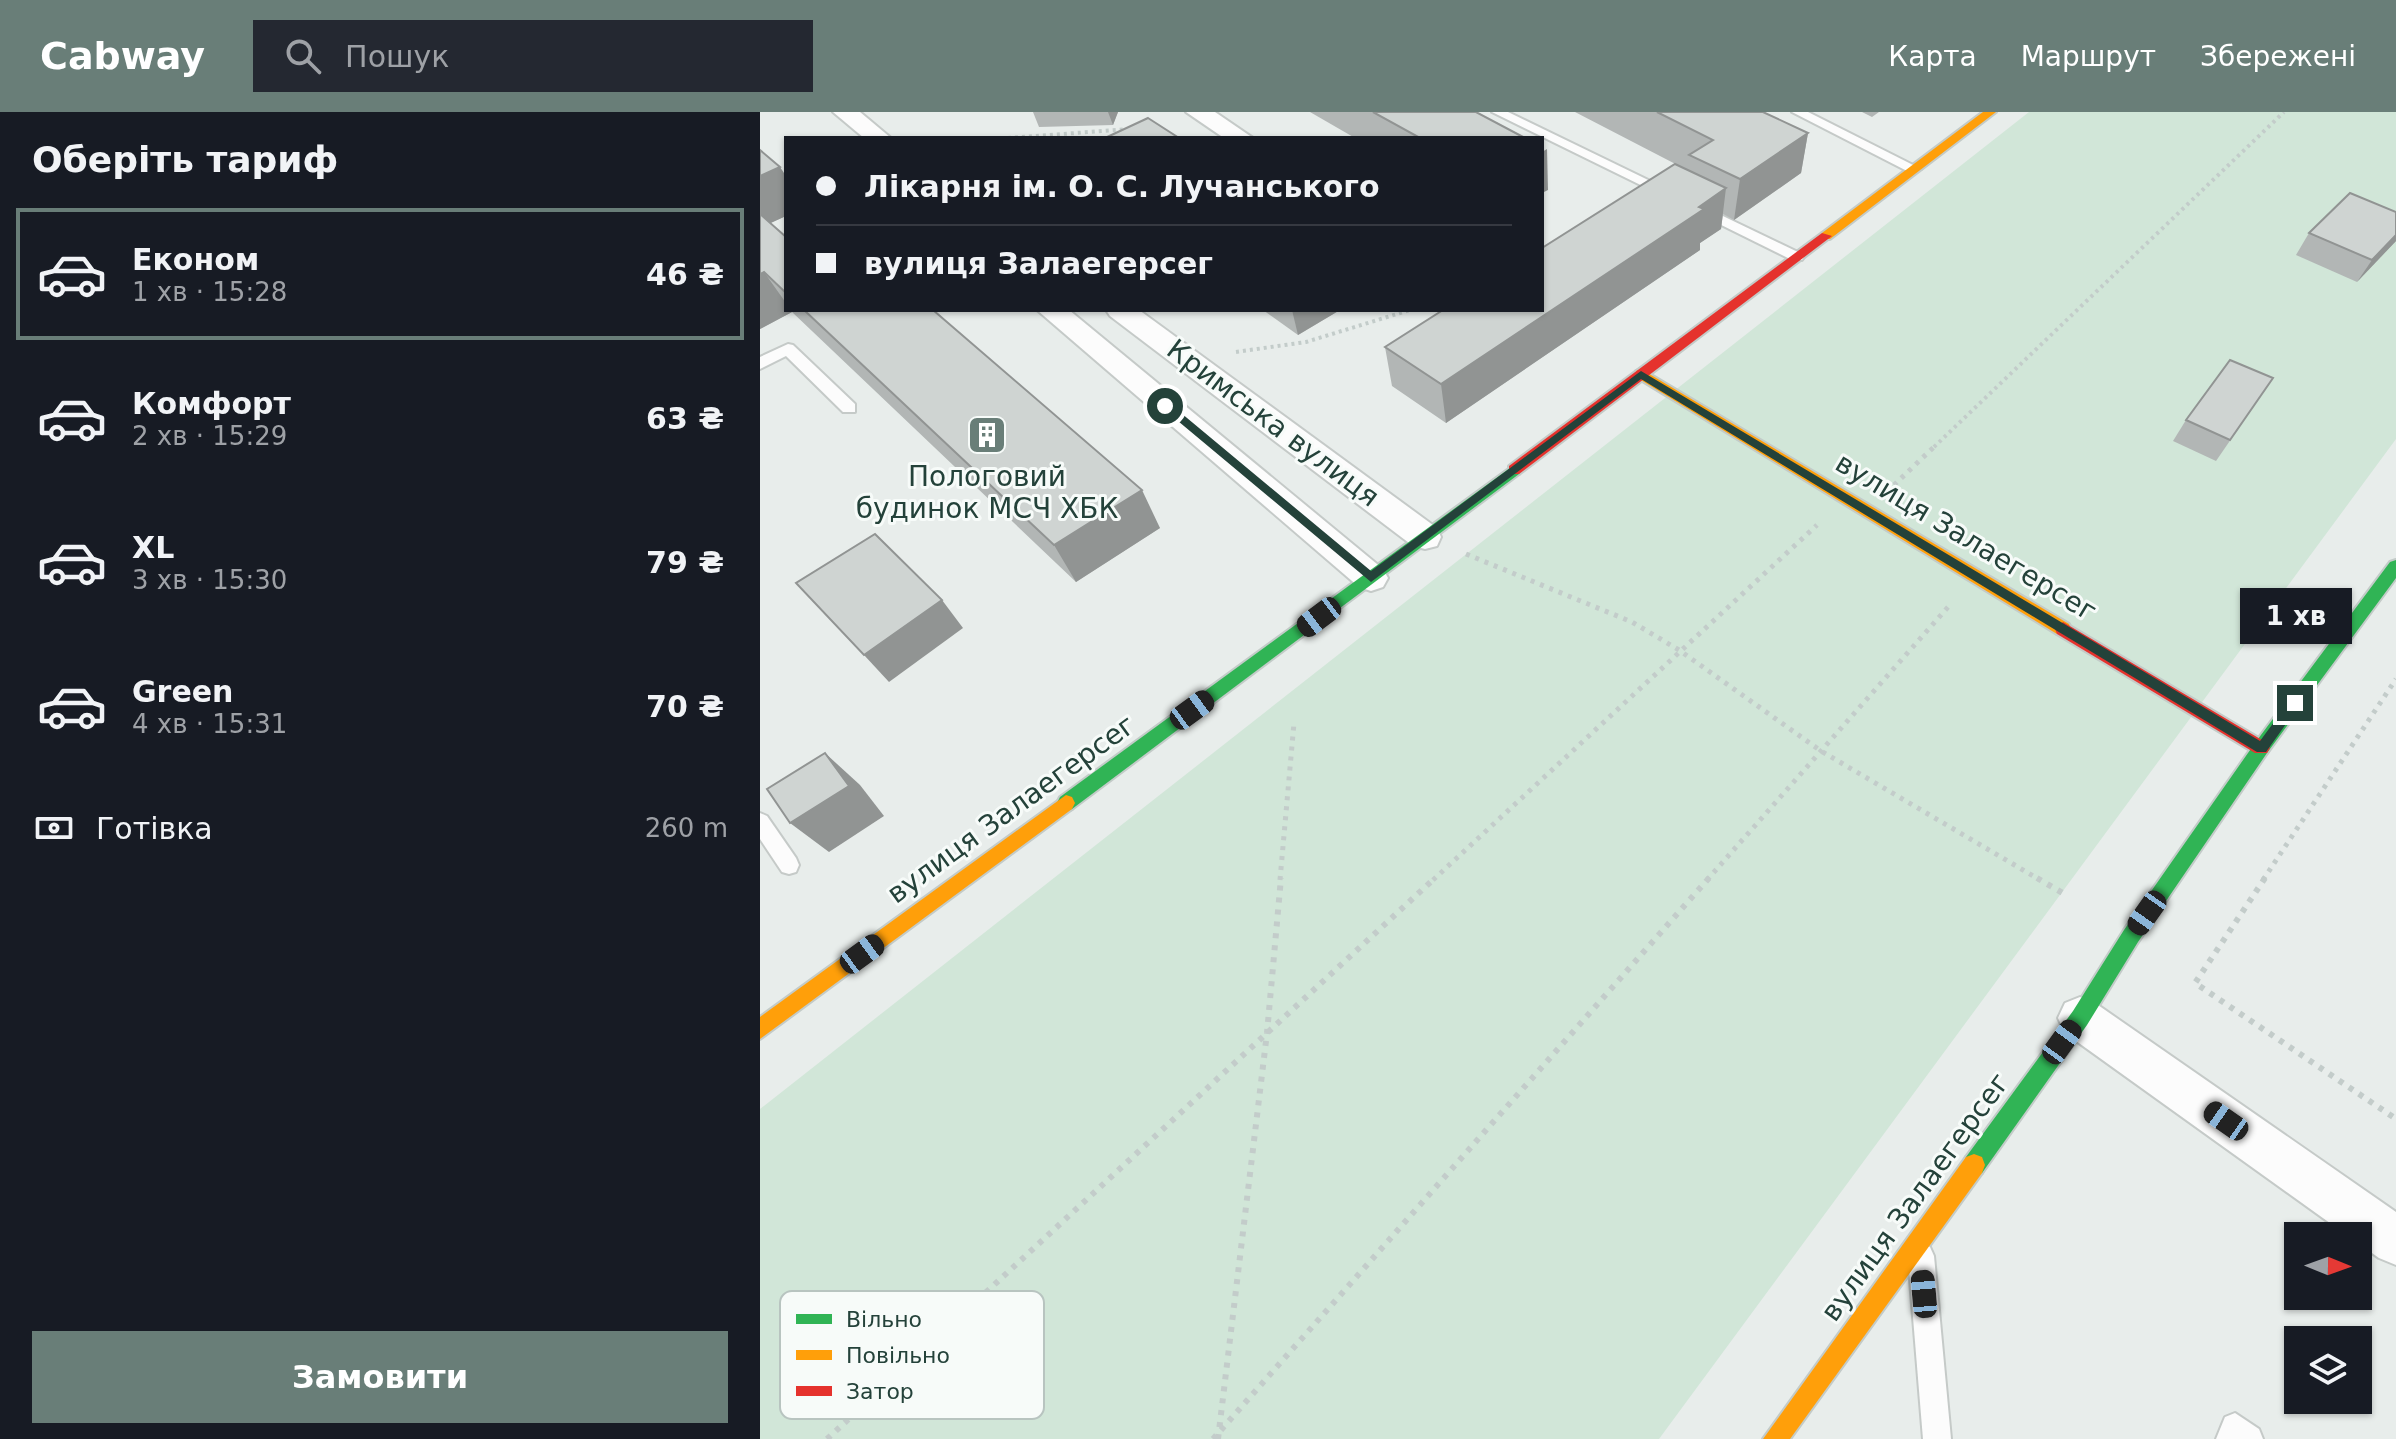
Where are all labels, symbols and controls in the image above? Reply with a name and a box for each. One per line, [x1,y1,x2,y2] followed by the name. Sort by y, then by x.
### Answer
[253,20,813,92] search box
[40,34,205,78] text: Cabway
[281,34,325,78] icon: search
[345,39,449,74] text: Пошук
[1888,40,1977,73] text: Карта
[2021,40,2156,73] text: Маршрут
[2200,40,2356,73] text: Збережені
[32,139,338,180] text: Оберіть тариф
[864,169,1380,204] text: Лікарня ім. О. С. Лучанського
[36,238,108,310] icon: car
[132,242,259,277] text: Економ
[864,246,1213,281] text: вулиця Залаегерсег
[646,257,724,292] text: 46 ₴
[132,277,287,307] text: 1 хв · 15:28
[1160,333,1386,513] street label: Кримська вулиця
[36,382,108,454] icon: car
[132,386,291,421] text: Комфорт
[1147,388,1183,424] route start
[646,401,724,436] text: 63 ₴
[966,414,1008,456] building icon: Пологовий будинок МСЧ ХБК
[132,421,287,451] text: 2 хв · 15:29
[1830,446,2102,628] street label: вулиця Залаегерсег
[856,460,1118,525] place label: Пологовий будинок МСЧ ХБК
[36,526,108,598] icon: car
[132,530,174,565] text: XL
[646,545,724,580] text: 79 ₴
[132,565,287,595] text: 3 хв · 15:30
[2239,587,2351,643] callout: 1 хв
[1293,593,1345,641] car
[2266,601,2326,631] text: 1 хв
[36,670,108,742] icon: car
[132,674,233,709] text: Green
[2277,685,2313,721] route end
[1166,686,1218,734] car
[646,689,724,724] text: 70 ₴
[881,708,1141,910] street label: вулиця Залаегерсег
[132,709,287,739] text: 4 хв · 15:31
[32,806,76,850] icon: cash
[96,811,213,846] text: Готівка
[645,813,728,843] text: 260 m
[2123,886,2171,940] car
[836,930,888,978] car
[2038,1016,2086,1068] car
[1814,1067,2016,1327] street label: вулиця Залаегерсег
[2199,1097,2253,1145] car
[2284,1222,2372,1310] north arrow
[2284,1222,2372,1414] map controls
[1910,1269,1938,1319] car
[780,1291,1044,1419] legend
[846,1307,922,1332] text: Вільно
[2284,1326,2372,1414] button: layers
[32,1331,728,1423] button: Замовити
[846,1343,950,1368] text: Повільно
[846,1379,914,1404] text: Затор

